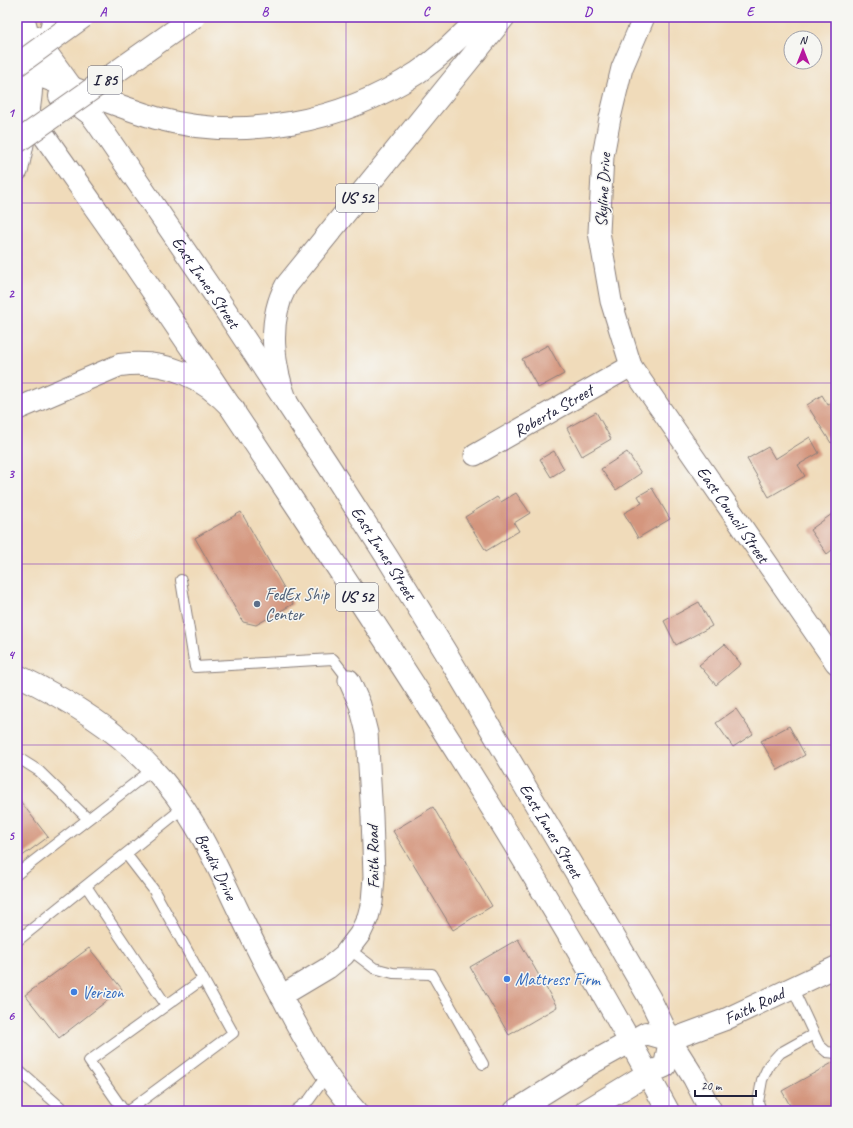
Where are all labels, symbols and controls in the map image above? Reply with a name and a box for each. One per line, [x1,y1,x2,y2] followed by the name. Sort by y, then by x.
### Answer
[100,4,108,20] text: A
[262,4,270,20] text: B
[423,4,431,20] text: C
[584,4,593,20] text: D
[747,4,756,20] text: E
[783,30,823,70] north arrow
[800,33,809,47] text: N
[88,66,122,94] road number: I 85
[8,105,16,121] text: 1
[591,151,616,228] street label: Skyline Drive
[336,184,378,212] road number: US 52
[168,232,246,334] street label: East Innes Street
[8,286,15,302] text: 2
[510,378,599,441] street label: Roberta Street
[693,462,775,569] street label: East Council Street
[8,466,15,482] text: 3
[347,502,422,605] street label: East Innes Street
[336,583,378,611] road number: US 52
[265,584,331,625] place label: FedEx Ship Center
[252,599,262,609] marker: FedEx Ship Center
[8,647,16,663] text: 4
[515,779,588,884] street label: East Innes Street
[362,823,384,889] street label: Faith Road
[8,828,15,844] text: 5
[191,829,243,905] street label: Bendix Drive
[515,969,601,990] place label: Mattress Firm
[502,974,512,984] marker: Mattress Firm
[82,982,125,1003] place label: Verizon
[721,982,790,1029] street label: Faith Road
[69,987,79,997] marker: Verizon
[8,1008,15,1024] text: 6
[695,1072,756,1098] scale bar
[701,1078,723,1094] text: 20 m

